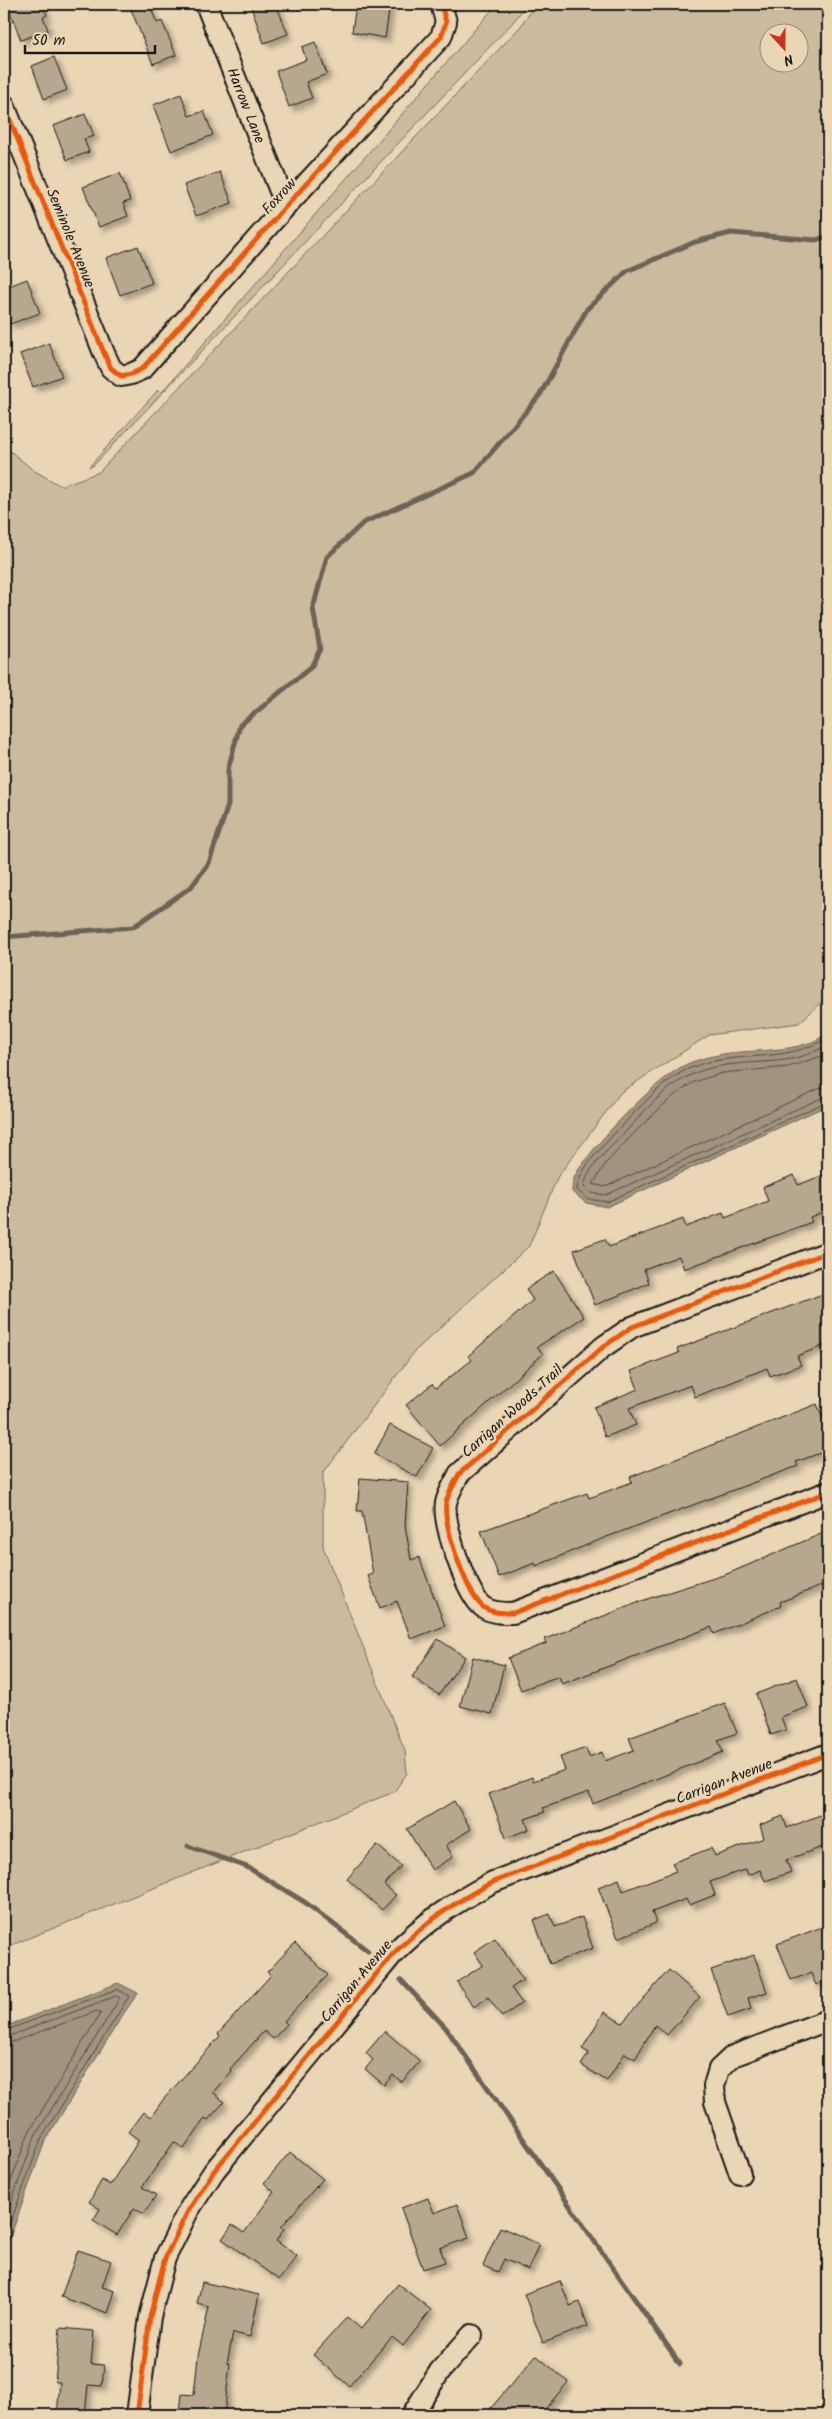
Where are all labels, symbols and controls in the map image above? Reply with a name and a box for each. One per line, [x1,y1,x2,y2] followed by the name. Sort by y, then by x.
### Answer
[25,22,155,54] scale bar
[760,22,810,72] north arrow
[32,29,66,53] text: 50 m
[780,47,796,71] text: N
[219,64,271,148] street label: Harrow Lane
[256,172,304,221] street label: Foxrow
[39,185,101,292] street label: Seminole Avenue
[456,1359,569,1464] street label: Carrigan Woods Trail
[673,1752,776,1811] street label: Carrigan Avenue
[315,1935,399,2028] street label: Carrigan Avenue

